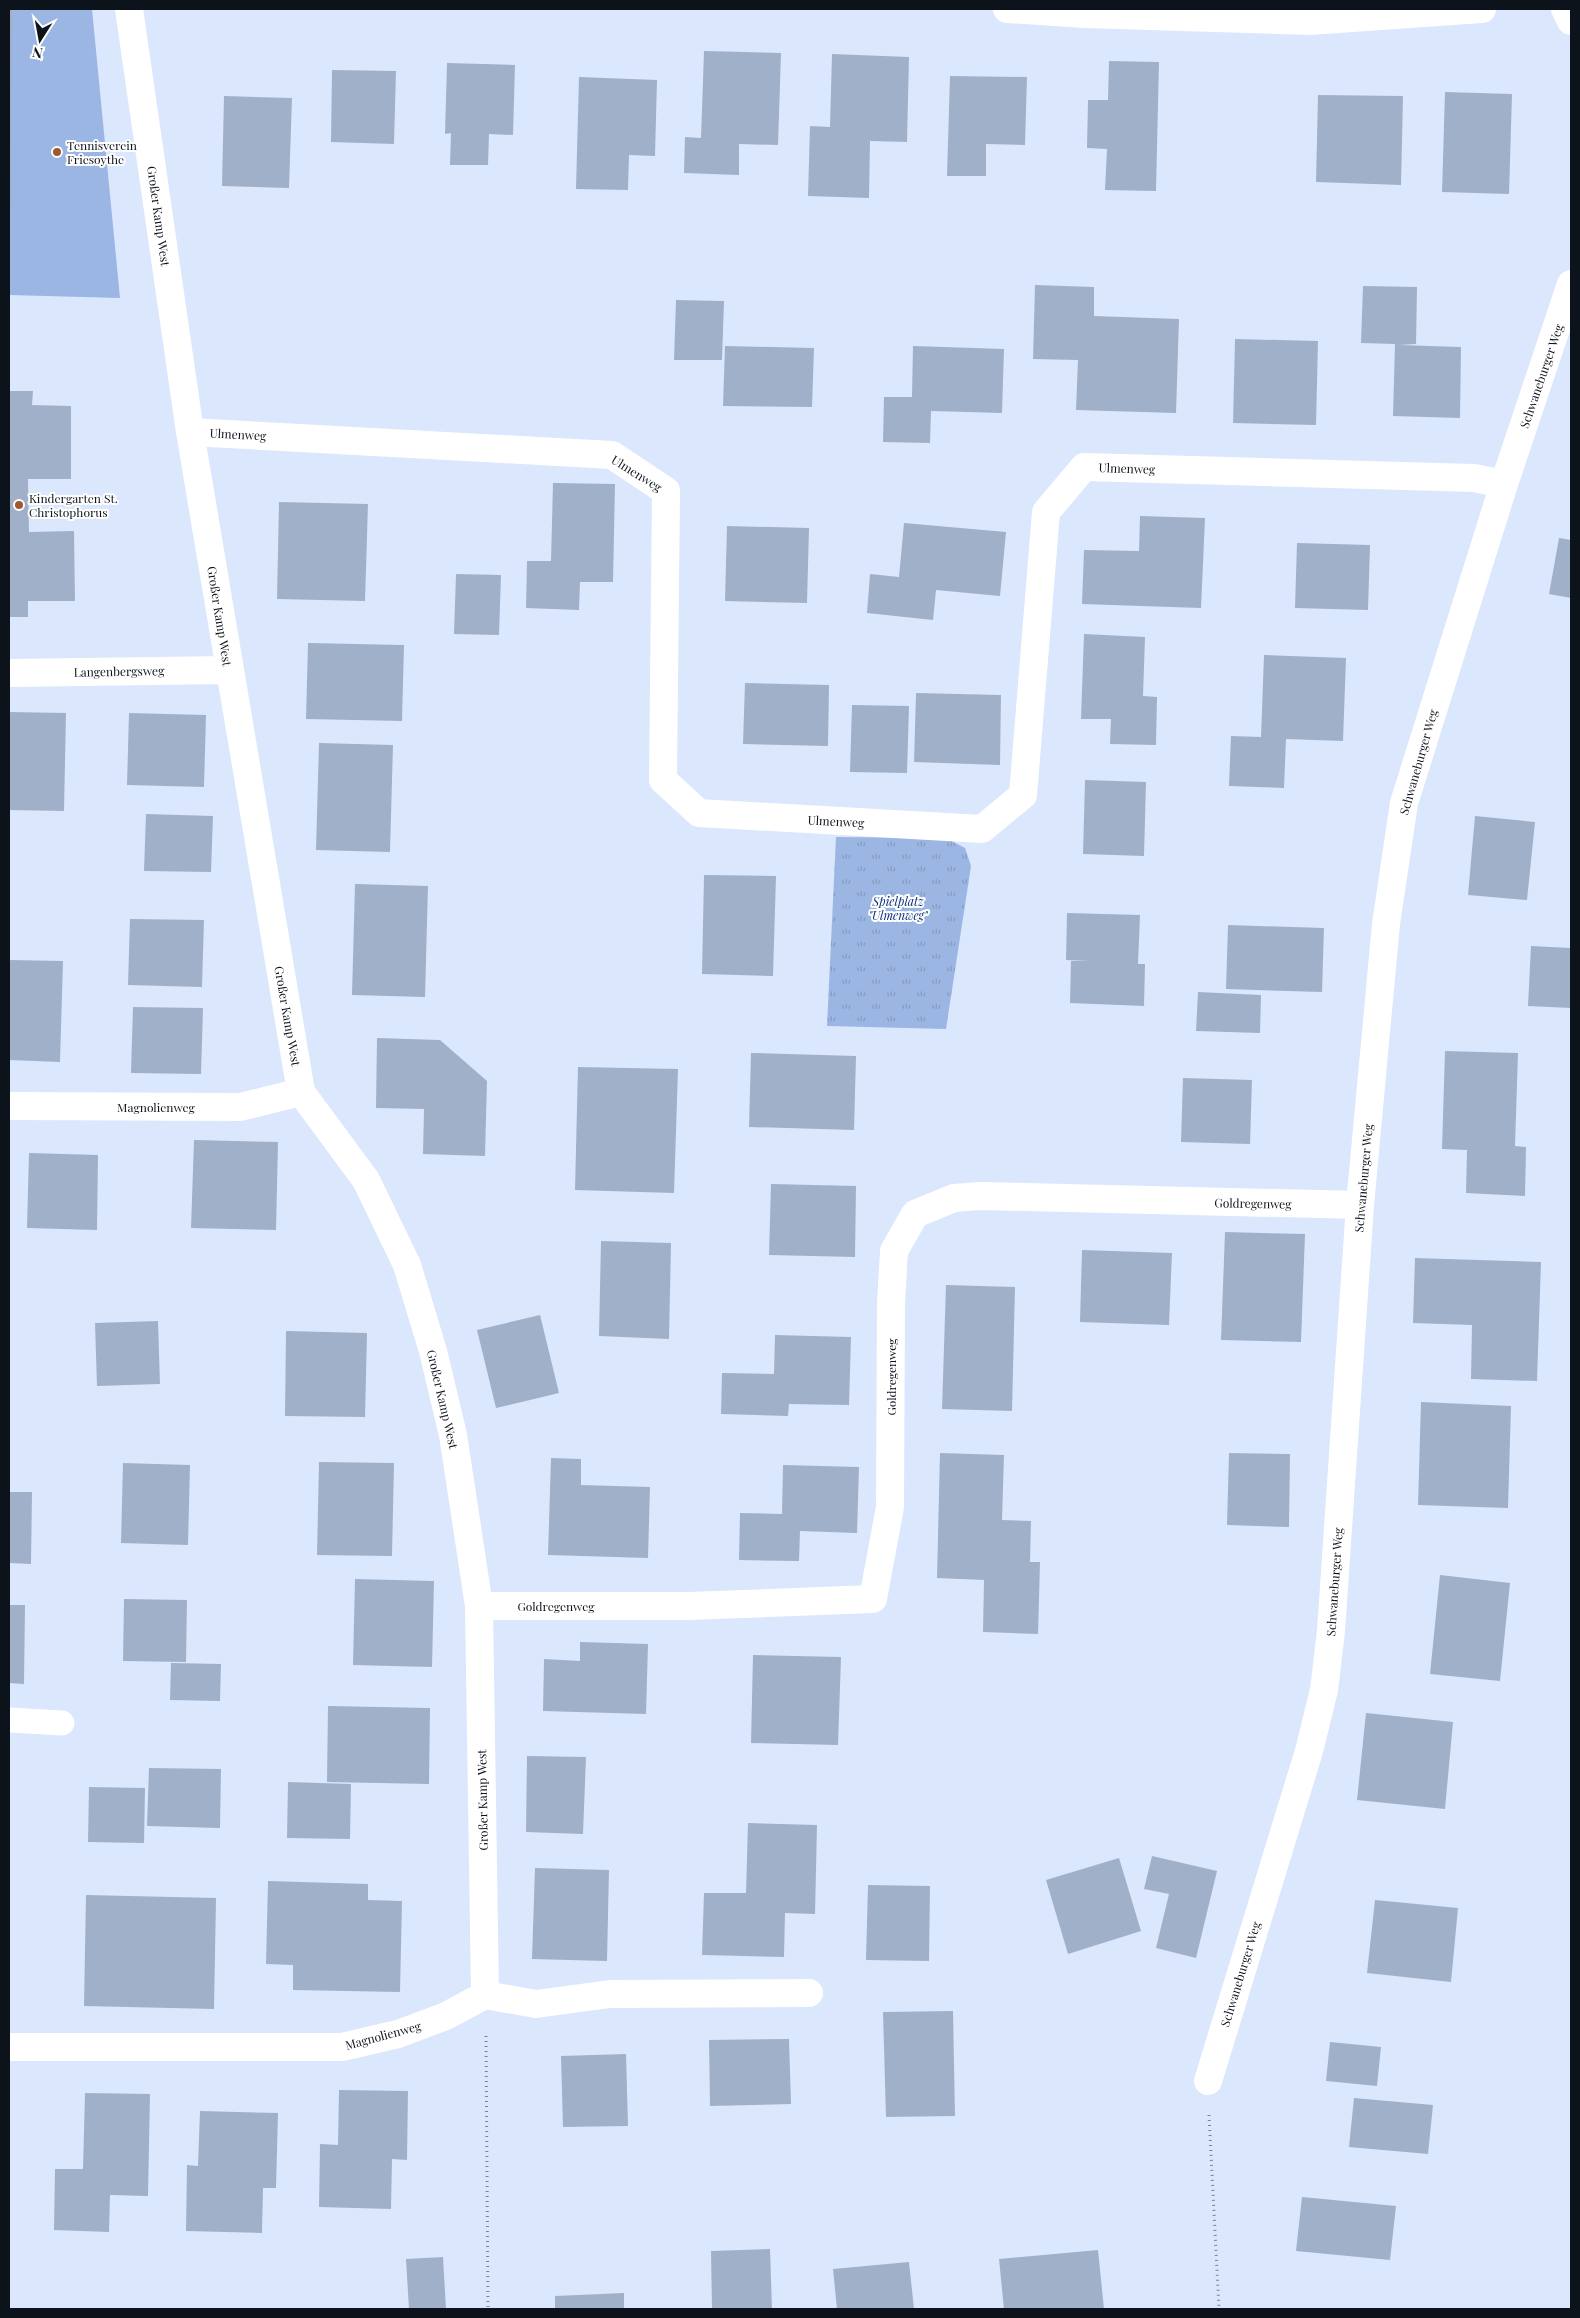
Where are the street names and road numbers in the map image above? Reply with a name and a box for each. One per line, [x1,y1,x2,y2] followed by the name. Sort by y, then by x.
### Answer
[144,165,174,268] street label: Großer Kamp West
[1516,321,1567,430] street label: Schwaneburger Weg
[209,425,267,444] street label: Ulmenweg
[609,451,666,495] street label: Ulmenweg
[1098,459,1156,477] street label: Ulmenweg
[204,565,236,668] street label: Großer Kamp West
[73,662,165,680] street label: Langenbergsweg
[1395,707,1441,817] street label: Schwaneburger Weg
[807,812,865,831] street label: Ulmenweg
[271,965,305,1068] street label: Großer Kamp West
[117,1099,196,1115] street label: Magnolienweg
[1350,1122,1376,1233] street label: Schwaneburger Weg
[1214,1194,1292,1212] street label: Goldregenweg
[883,1338,899,1416] street label: Goldregenweg
[424,1348,462,1451] street label: Großer Kamp West
[1322,1526,1346,1637] street label: Schwaneburger Weg
[517,1598,595,1614] street label: Goldregenweg
[473,1749,491,1851] street label: Großer Kamp West
[1216,1919,1264,2029] street label: Schwaneburger Weg
[343,2017,423,2053] street label: Magnolienweg

